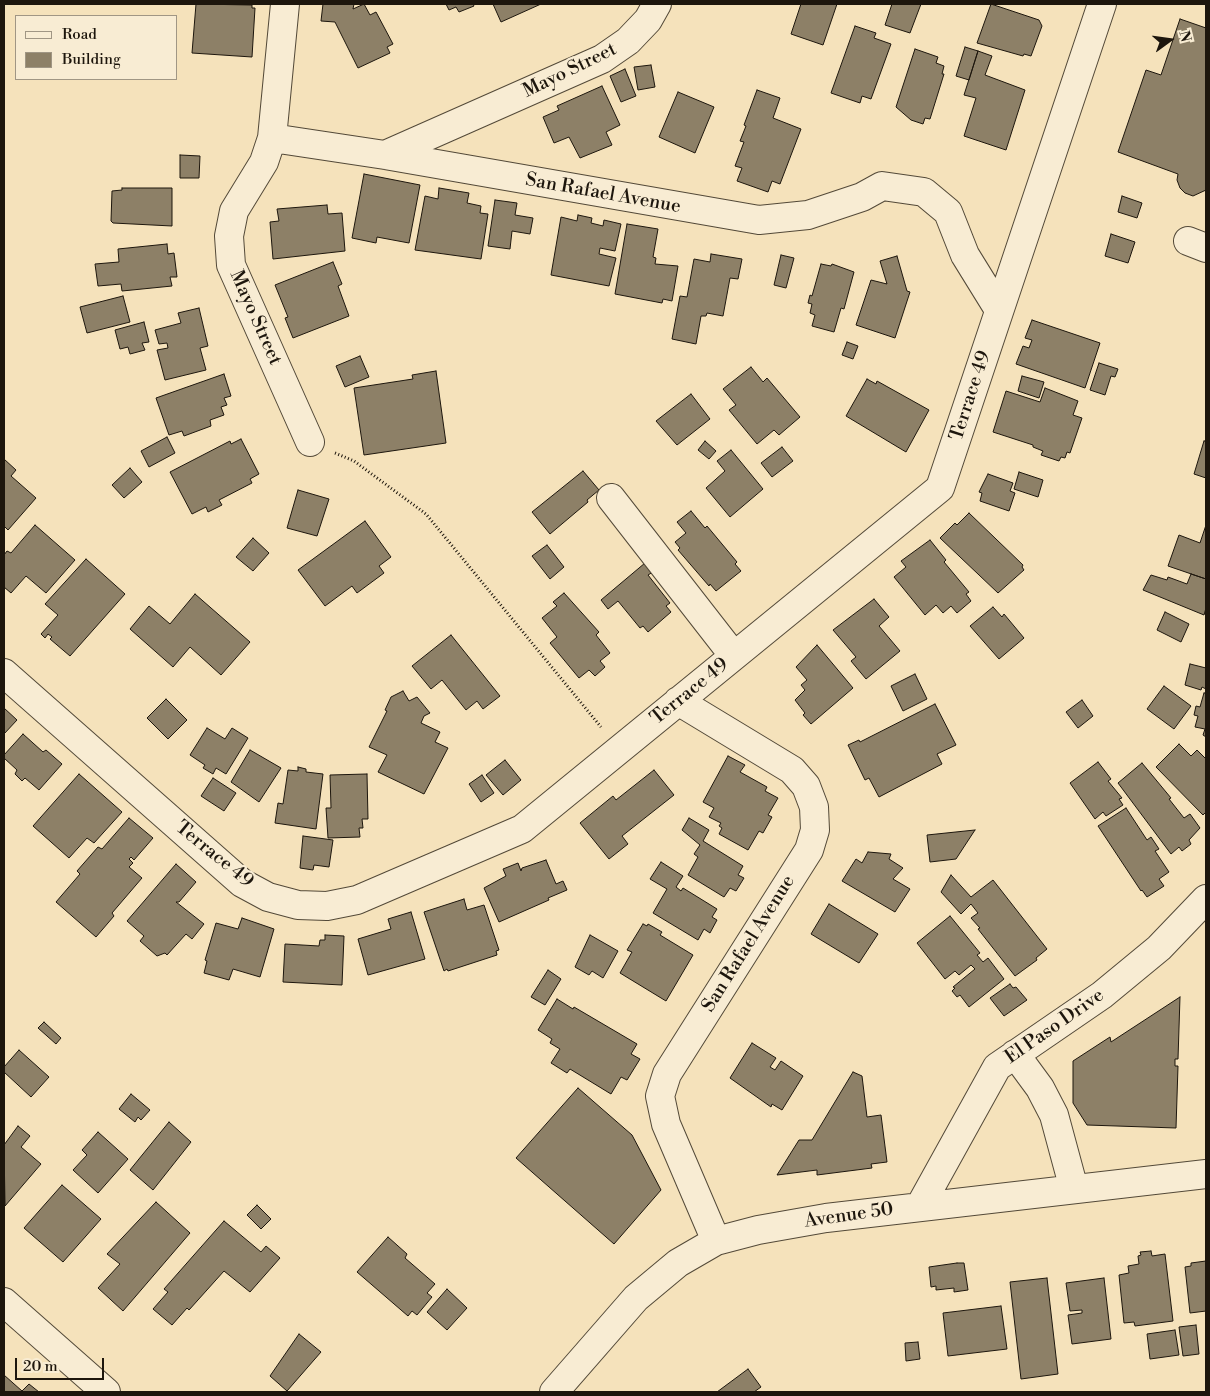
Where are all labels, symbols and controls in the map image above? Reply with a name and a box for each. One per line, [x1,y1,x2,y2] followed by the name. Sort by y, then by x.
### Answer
[15,15,178,80] legend
[1145,15,1195,65] north arrow
[62,25,97,44] text: Road
[1174,29,1195,44] text: N
[519,39,621,103] street label: Mayo Street
[62,50,121,69] text: Building
[524,169,682,219] street label: San Rafael Avenue
[224,267,286,369] street label: Mayo Street
[946,348,996,444] street label: Terrace 49
[646,654,734,730] street label: Terrace 49
[170,817,258,893] street label: Terrace 49
[698,871,800,1017] street label: San Rafael Avenue
[1001,985,1109,1069] street label: El Paso Drive
[803,1198,895,1234] street label: Avenue 50
[18,1348,106,1380] scale bar
[23,1357,58,1376] text: 20 m

